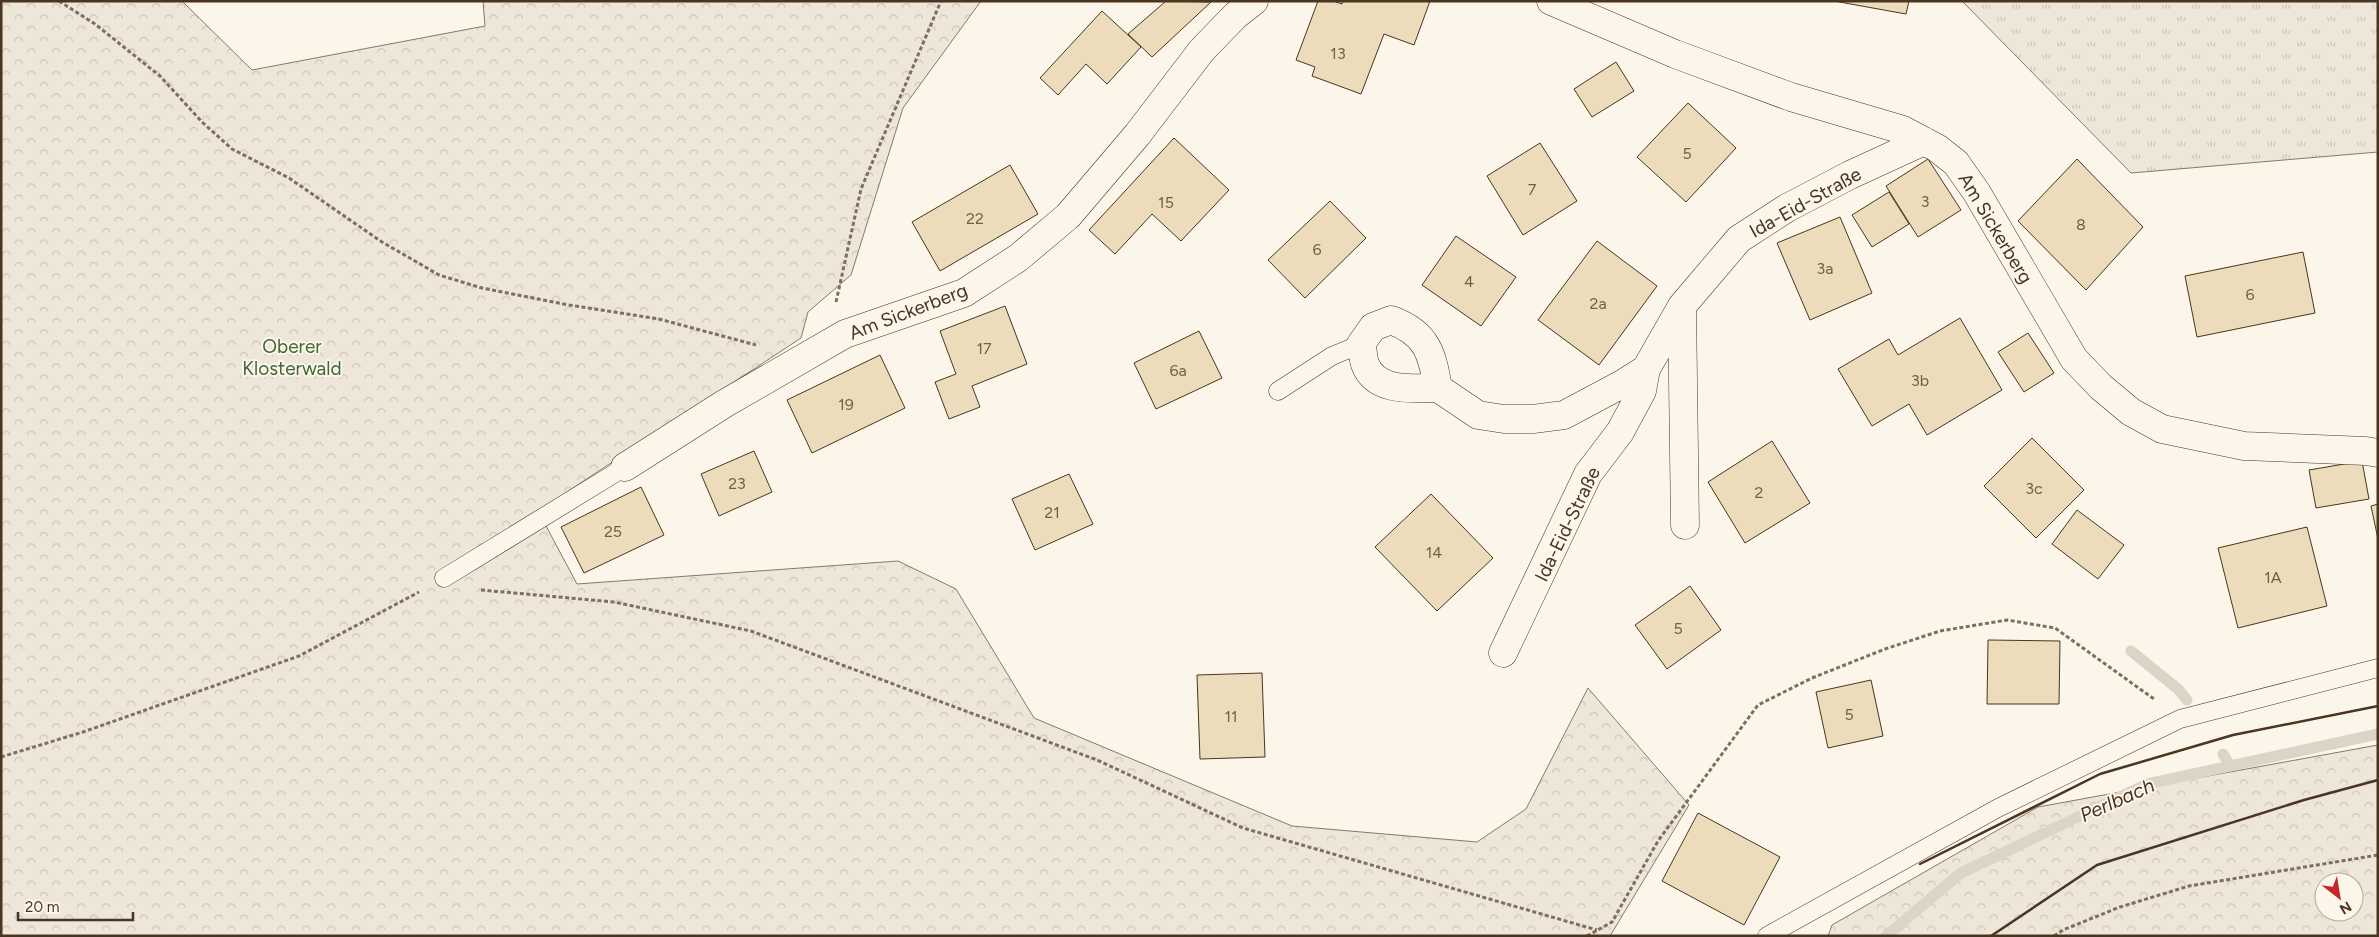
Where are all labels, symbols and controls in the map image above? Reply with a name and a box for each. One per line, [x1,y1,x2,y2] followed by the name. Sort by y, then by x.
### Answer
[1330,44,1346,63] house number: 13
[1682,144,1692,163] house number: 5
[1745,162,1865,243] street label: Ida-Eid-Straße
[1954,169,2038,288] street label: Am Sickerberg
[1528,180,1537,199] house number: 7
[1921,192,1929,211] house number: 3
[1158,193,1174,212] house number: 15
[966,209,984,228] house number: 22
[2076,215,2086,234] house number: 8
[1312,240,1322,259] house number: 6
[1817,259,1833,278] house number: 3a
[1464,272,1474,291] house number: 4
[846,278,971,345] street label: Am Sickerberg
[2245,285,2255,304] house number: 6
[1589,294,1607,313] house number: 2a
[242,335,342,380] park label: Oberer Klosterwald
[976,339,992,358] house number: 17
[1169,361,1187,380] house number: 6a
[1911,371,1929,390] house number: 3b
[838,395,854,414] house number: 19
[1530,463,1605,585] street label: Ida-Eid-Straße
[728,474,746,493] house number: 23
[2025,479,2043,498] house number: 3c
[1755,483,1763,502] house number: 2
[1044,503,1060,522] house number: 21
[604,522,622,541] house number: 25
[1426,543,1442,562] house number: 14
[2264,568,2282,587] house number: 1A
[1673,619,1683,638] house number: 5
[1844,705,1854,724] house number: 5
[1224,707,1238,726] house number: 11
[2076,773,2158,827] water label: Perlbach
[2314,872,2364,922] north arrow
[18,890,132,922] scale bar
[25,898,59,916] text: 20 m
[2336,898,2354,918] text: N

